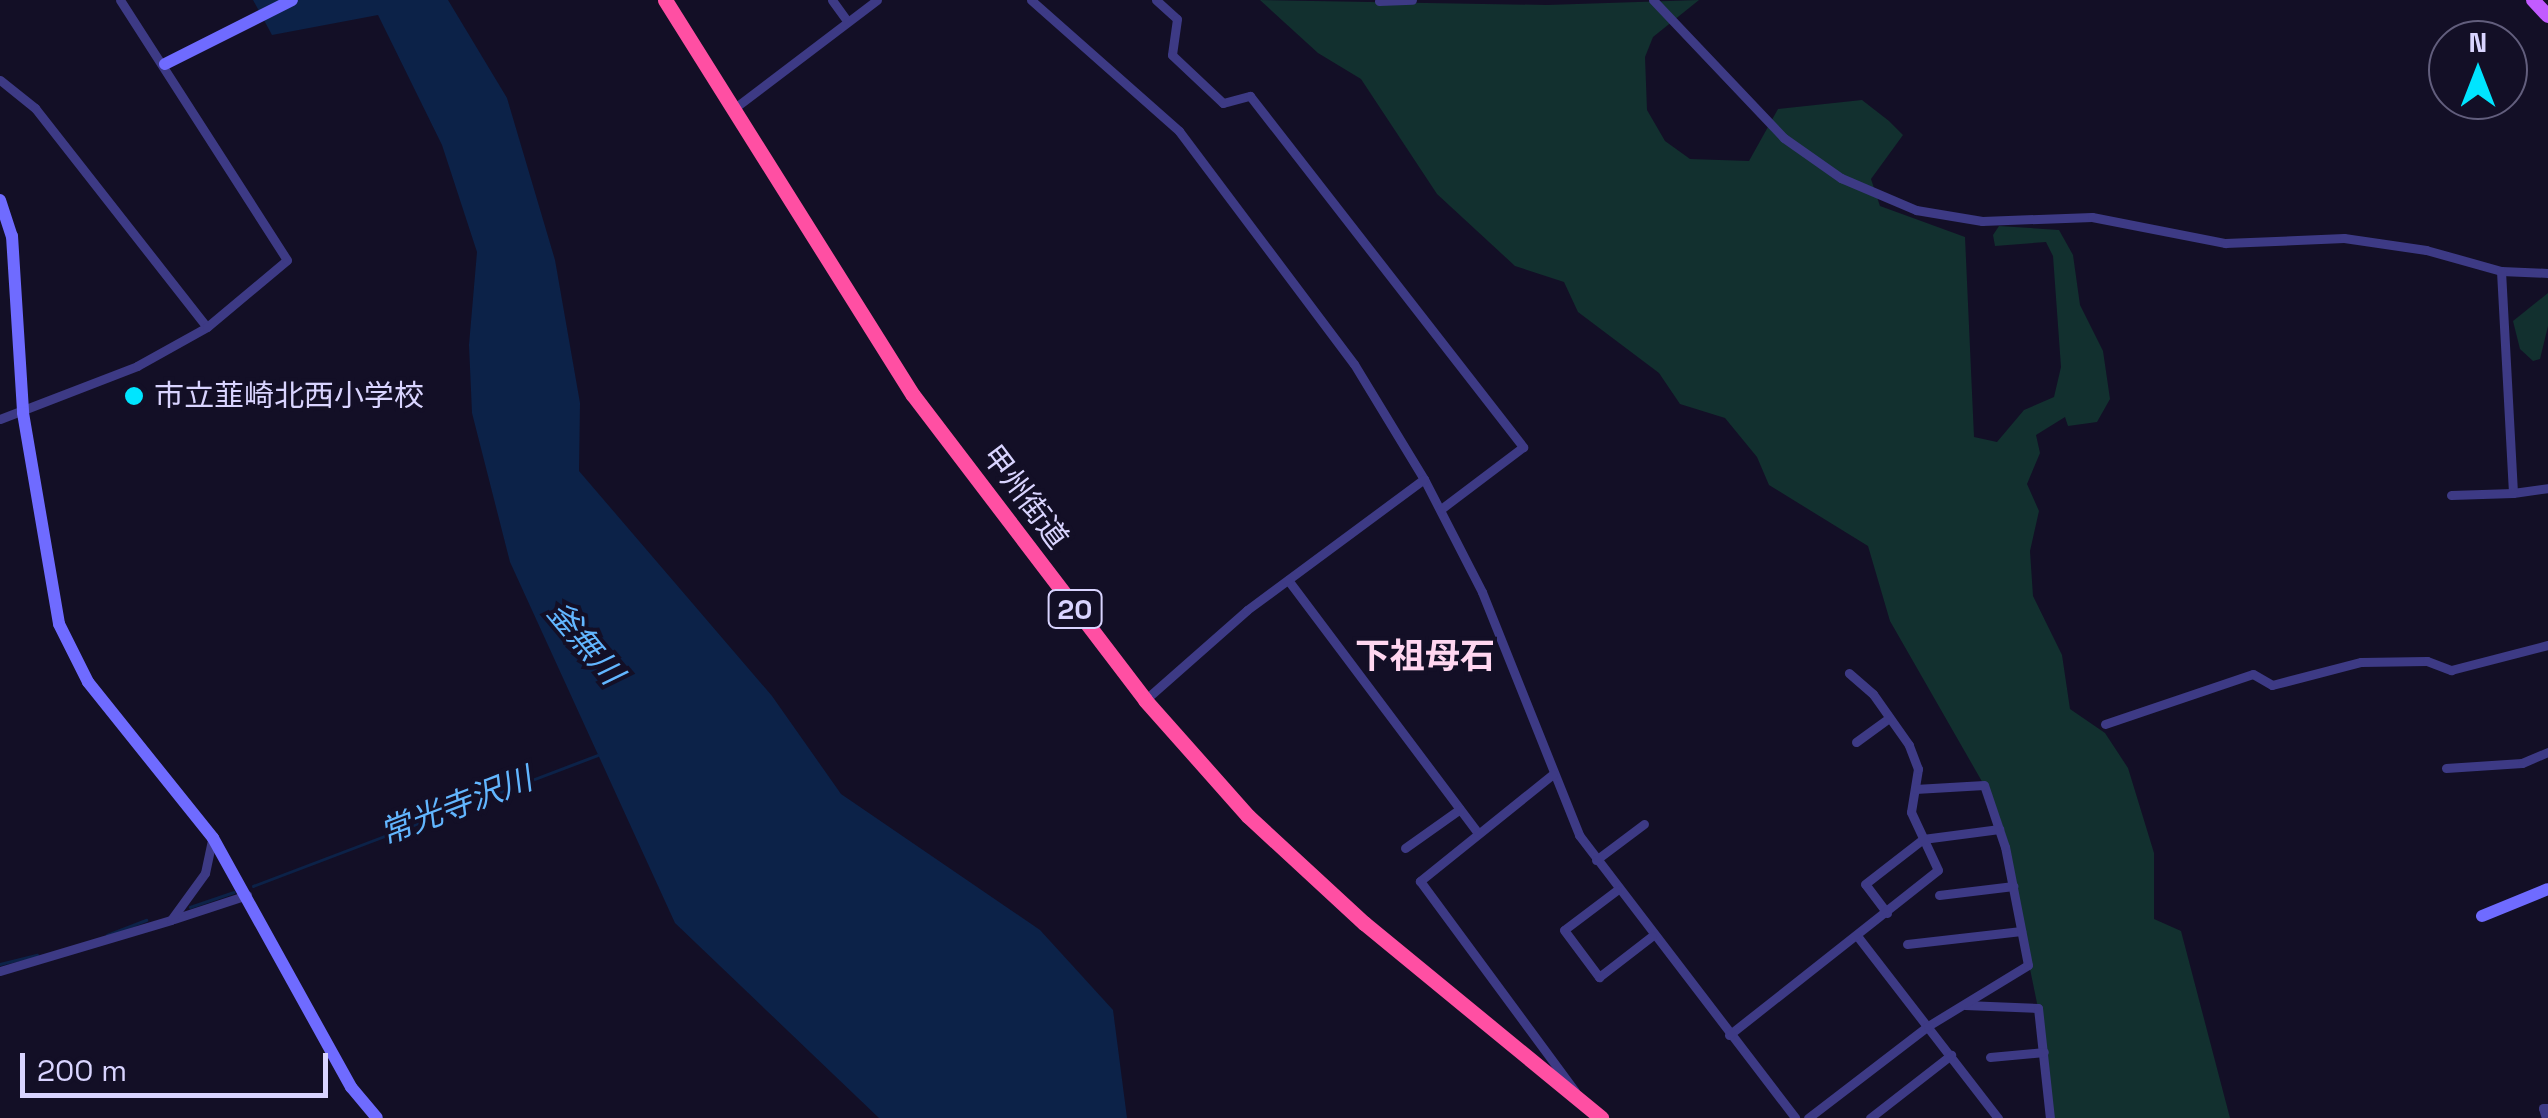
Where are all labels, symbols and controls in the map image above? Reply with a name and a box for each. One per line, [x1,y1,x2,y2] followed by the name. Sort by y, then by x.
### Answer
[2428,20,2528,120] north arrow
[2469,24,2487,60] text: N
[154,378,424,414] place label: 市立韮崎北西小学校
[123,385,145,407] marker: 市立韮崎北西小学校
[975,438,1075,556] street label: 甲州街道
[1048,586,1102,632] road number: 20
[539,594,631,692] water label: 釜無川
[1355,635,1495,677] district label: 下祖母石
[374,759,538,853] water label: 常光寺沢川
[25,1033,332,1095] scale bar
[37,1051,127,1090] text: 200 m

